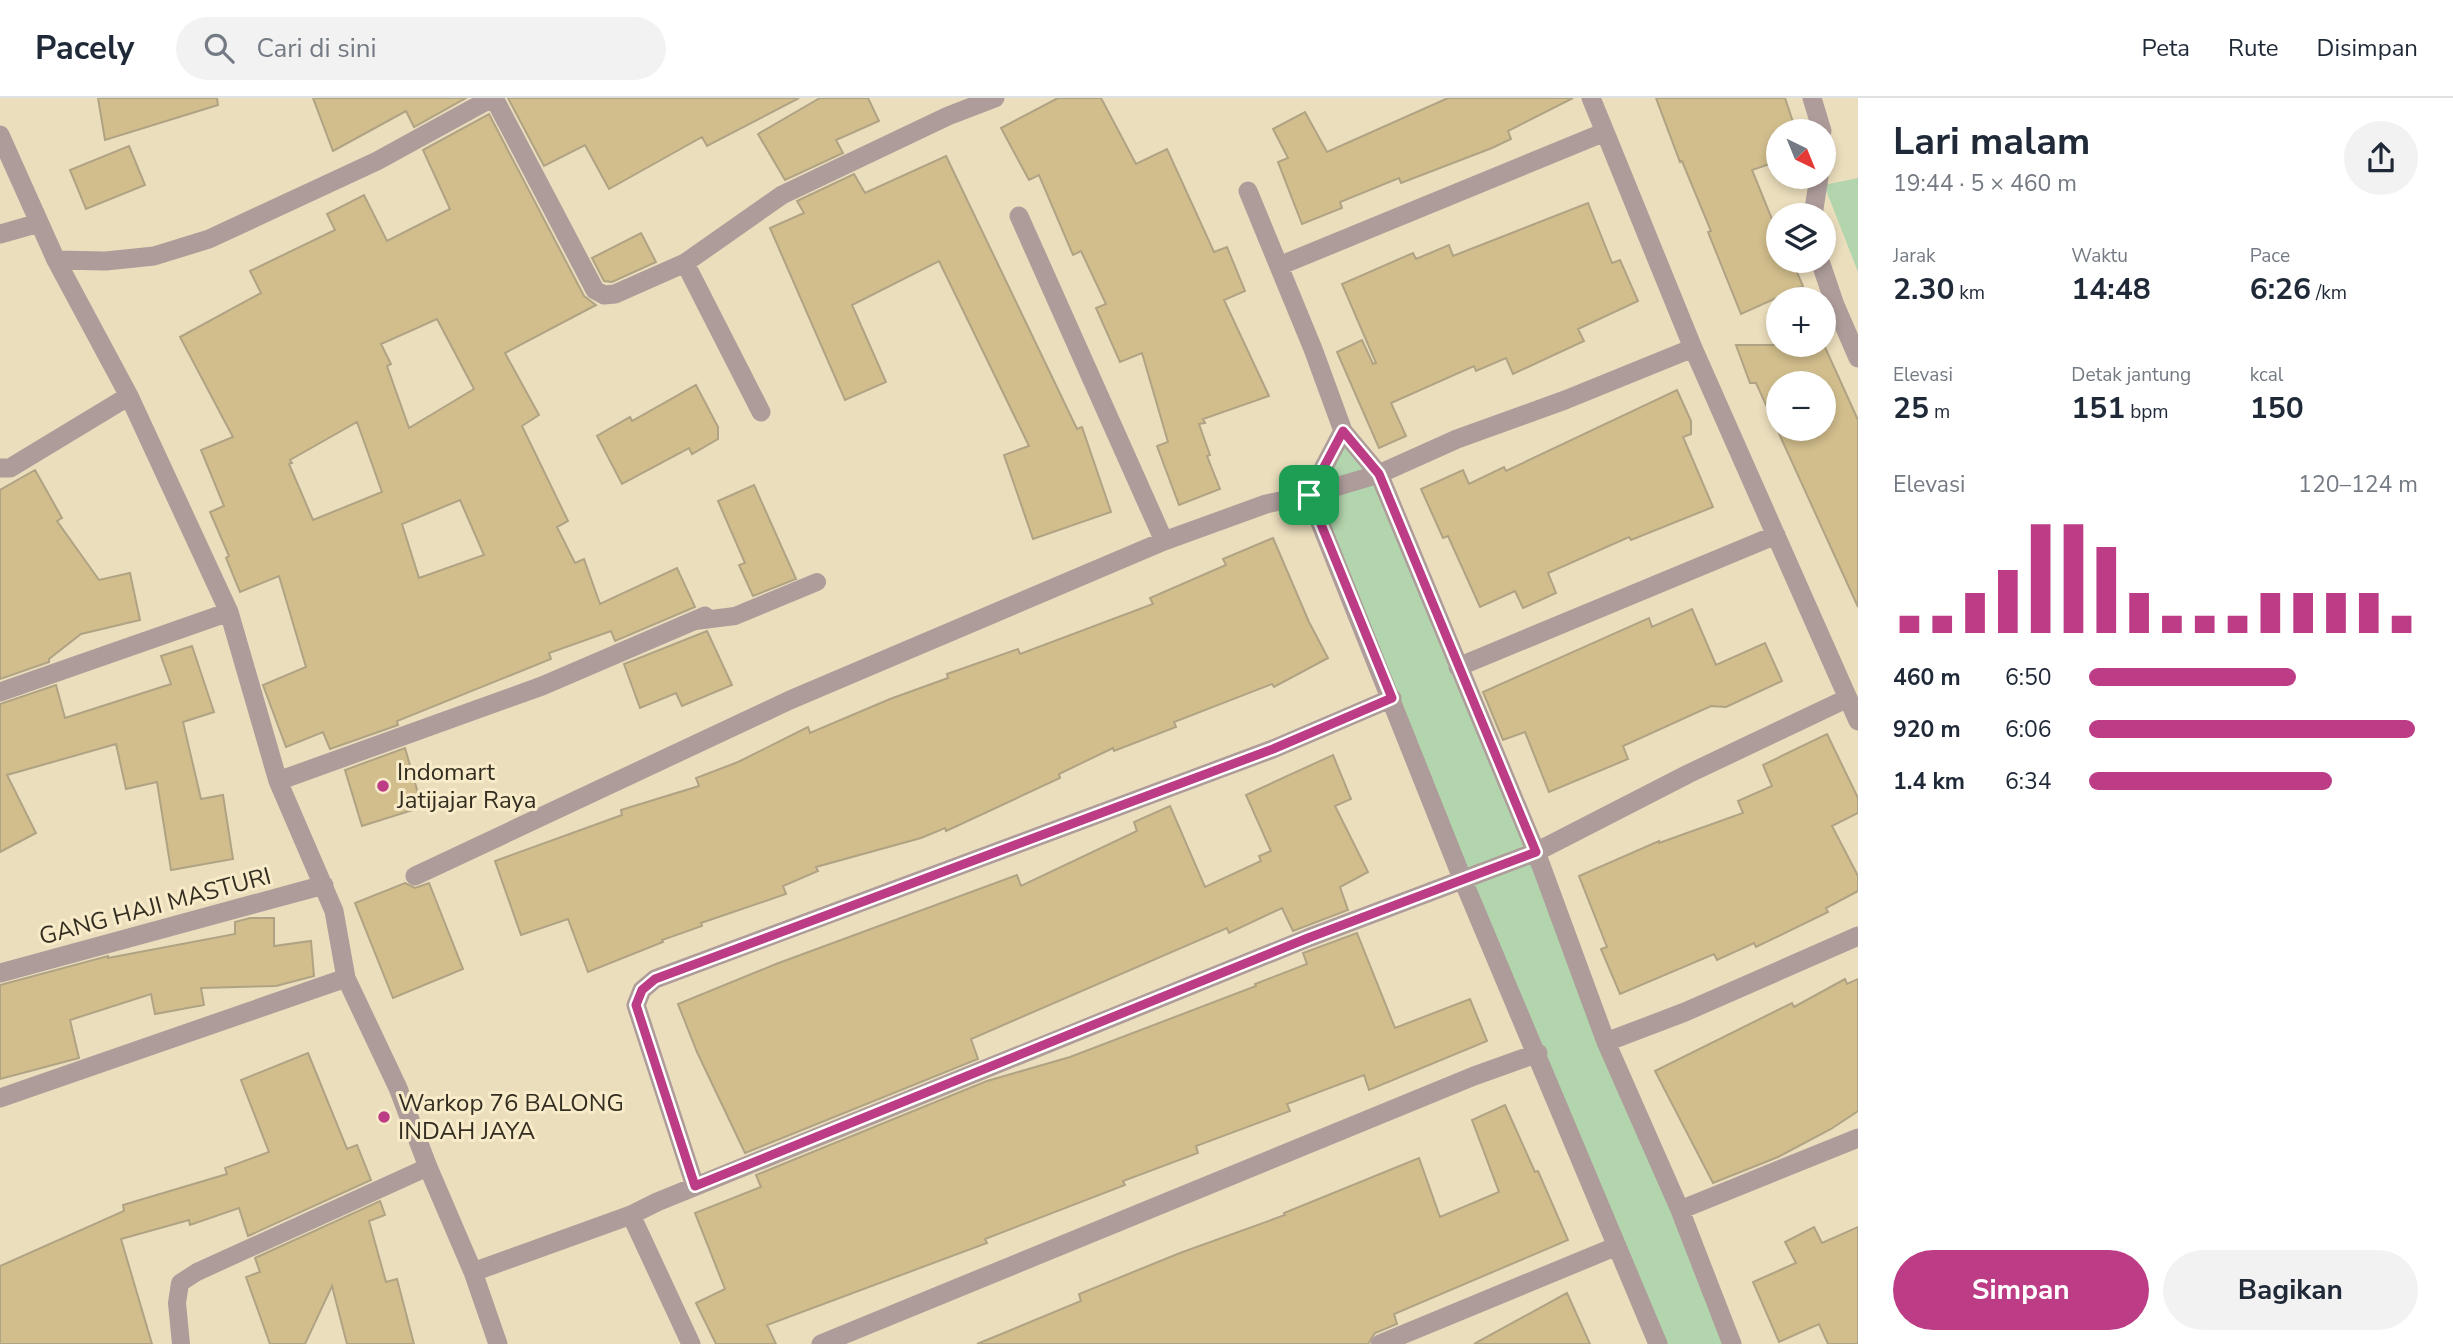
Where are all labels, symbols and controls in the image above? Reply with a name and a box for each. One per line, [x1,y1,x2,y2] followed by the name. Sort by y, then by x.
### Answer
[176,17,666,80] search box
[35,26,134,71] text: Pacely
[200,29,238,67] icon: search
[256,31,377,66] text: Cari di sini
[2141,32,2190,64] text: Peta
[2228,32,2279,64] text: Rute
[2317,32,2418,64] text: Disimpan
[1893,116,2090,167] text: Lari malam
[1766,119,1836,189] north arrow
[1766,119,1836,441] map controls
[2344,121,2418,195] button: share
[1893,168,2077,199] text: 19:44 · 5 × 460 m
[1766,203,1836,273] button: layers
[1893,243,1936,269] text: Jarak
[2071,243,2128,269] text: Waktu
[2250,243,2290,269] text: Pace
[1893,269,1954,310] text: 2.30
[2071,269,2151,310] text: 14:48
[2250,269,2311,310] text: 6:26
[1954,280,1985,306] text: km
[2311,280,2347,306] text: /km
[1766,287,1836,357] button: +
[1893,362,1953,388] text: Elevasi
[2071,362,2191,388] text: Detak jantung
[2250,362,2283,388] text: kcal
[1766,371,1836,441] button: −
[1893,388,1929,429] text: 25
[2071,388,2125,429] text: 151
[2250,388,2304,429] text: 150
[1929,399,1950,425] text: m
[2125,399,2169,425] text: bpm
[1279,465,1339,525] pin
[1893,469,1965,500] text: Elevasi
[2298,469,2418,500] text: 120–124 m
[1290,476,1328,514] icon: arrive
[1893,662,1961,693] text: 460 m
[2005,662,2052,693] text: 6:50
[1893,714,1961,745] text: 920 m
[2005,714,2052,745] text: 6:06
[396,756,536,816] place label: Indomart Jatijajar Raya
[1893,766,1965,797] text: 1.4 km
[2005,766,2052,797] text: 6:34
[375,778,391,794] marker: Indomart Jatijajar Raya
[35,860,275,952] street label: GANG HAJI MASTURI
[398,1087,624,1147] place label: Warkop 76 BALONG INDAH JAYA
[376,1109,392,1125] marker: Warkop 76 BALONG INDAH JAYA
[1893,1250,2149,1330] button: Simpan
[2163,1250,2418,1330] button: Bagikan

